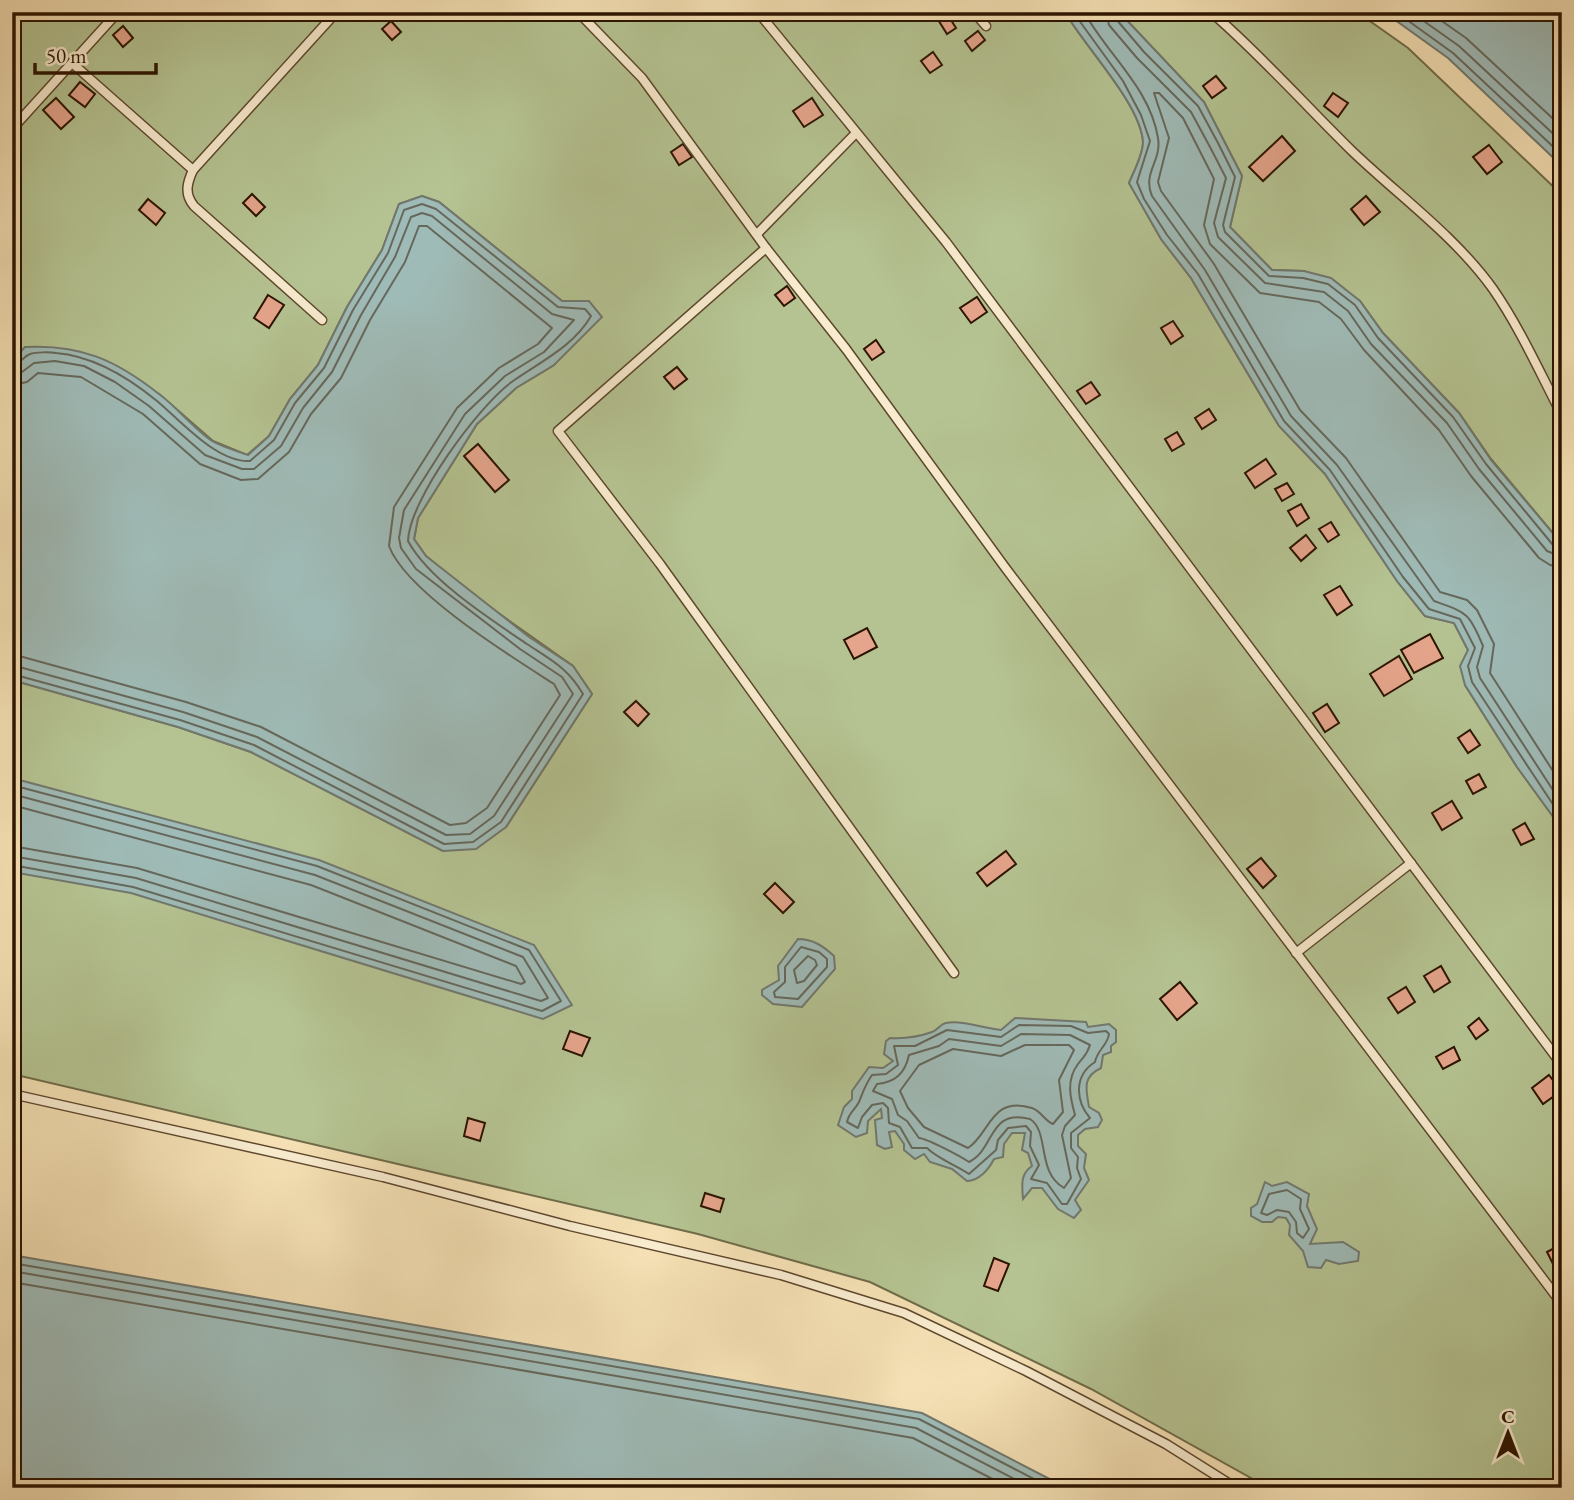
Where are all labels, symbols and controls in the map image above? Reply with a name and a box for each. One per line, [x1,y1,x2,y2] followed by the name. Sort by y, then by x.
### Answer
[35,32,156,76] scale bar
[46,42,87,69] text: 50 m
[1472,1398,1542,1468] north arrow
[1501,1404,1515,1429] text: С

